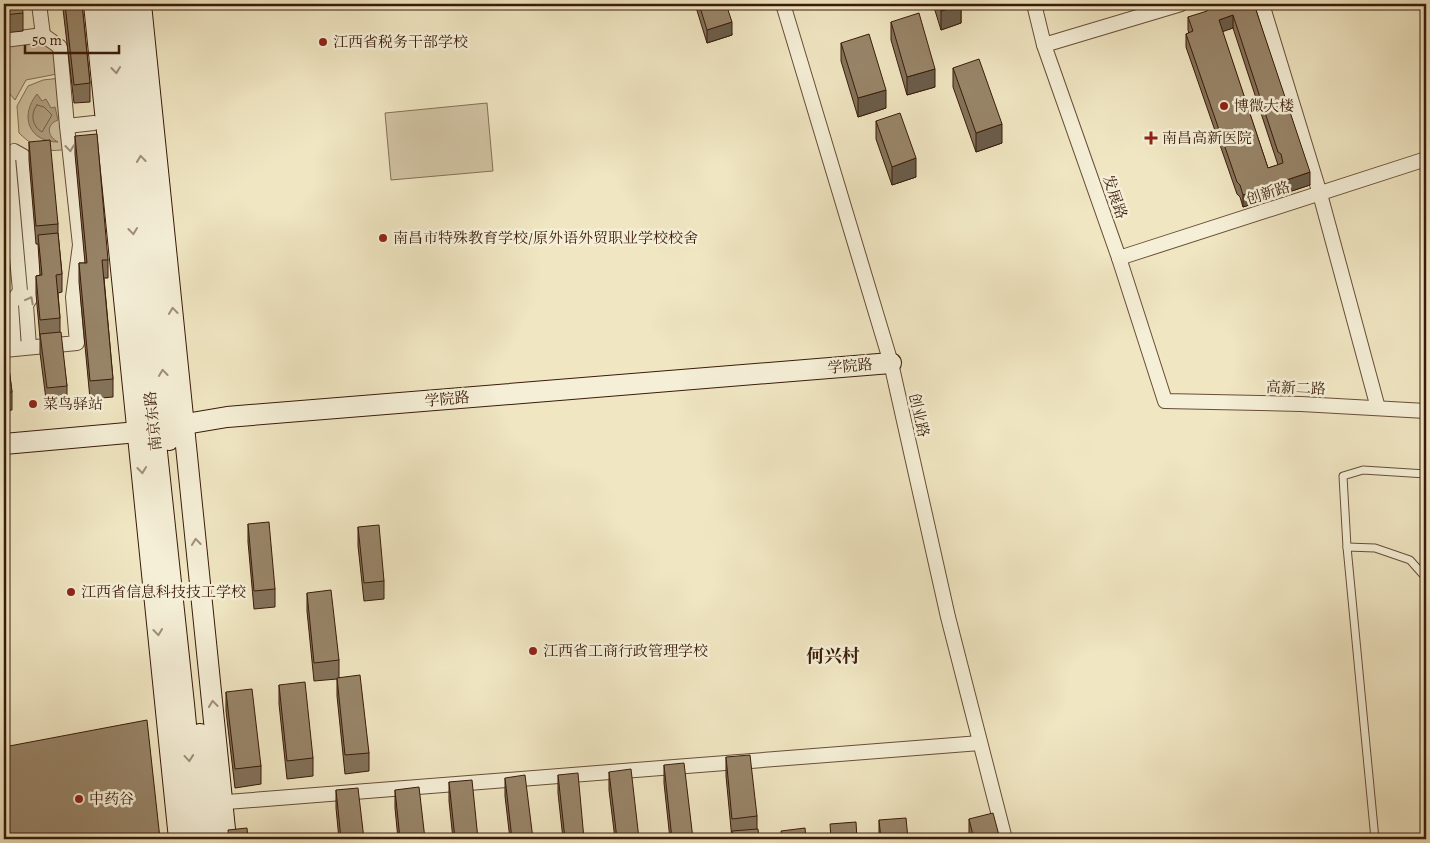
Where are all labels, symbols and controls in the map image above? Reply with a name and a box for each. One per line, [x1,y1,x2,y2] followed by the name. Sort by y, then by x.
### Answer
[25,22,119,54] scale bar
[32,30,62,50] text: 50 m
[333,32,468,52] place label: 江西省税务干部学校
[317,36,329,48] marker: 江西省税务干部学校
[110,66,121,74] one-way arrow
[1234,96,1294,116] place label: 博微大楼
[1218,100,1230,112] marker: 博微大楼
[1162,128,1252,148] place label: 南昌高新医院
[1144,131,1158,145] marker: 南昌高新医院
[64,144,75,152] one-way arrow
[136,155,147,163] one-way arrow
[1098,172,1132,222] street label: 发展路
[1244,177,1292,209] street label: 创新路
[127,228,138,236] one-way arrow
[393,228,698,248] place label: 南昌市特殊教育学校/原外语外贸职业学校校舍
[377,232,389,244] marker: 南昌市特殊教育学校/原外语外贸职业学校校舍
[24,297,34,306] one-way arrow
[168,306,179,314] one-way arrow
[827,354,873,378] street label: 学院路
[158,369,169,377] one-way arrow
[1266,377,1326,399] street label: 高新二路
[424,387,470,411] street label: 学院路
[140,390,166,452] street label: 南京东路
[904,391,934,439] street label: 创业路
[43,394,103,414] place label: 菜鸟驿站
[27,398,39,410] marker: 菜鸟驿站
[136,466,147,474] one-way arrow
[191,538,202,546] one-way arrow
[81,582,246,602] place label: 江西省信息科技技工学校
[65,586,77,598] marker: 江西省信息科技技工学校
[152,628,163,636] one-way arrow
[543,641,708,661] place label: 江西省工商行政管理学校
[806,644,860,668] district label: 何兴村
[527,645,539,657] marker: 江西省工商行政管理学校
[208,699,219,707] one-way arrow
[183,755,194,763] one-way arrow
[89,789,134,809] place label: 中药谷
[73,793,85,805] marker: 中药谷

